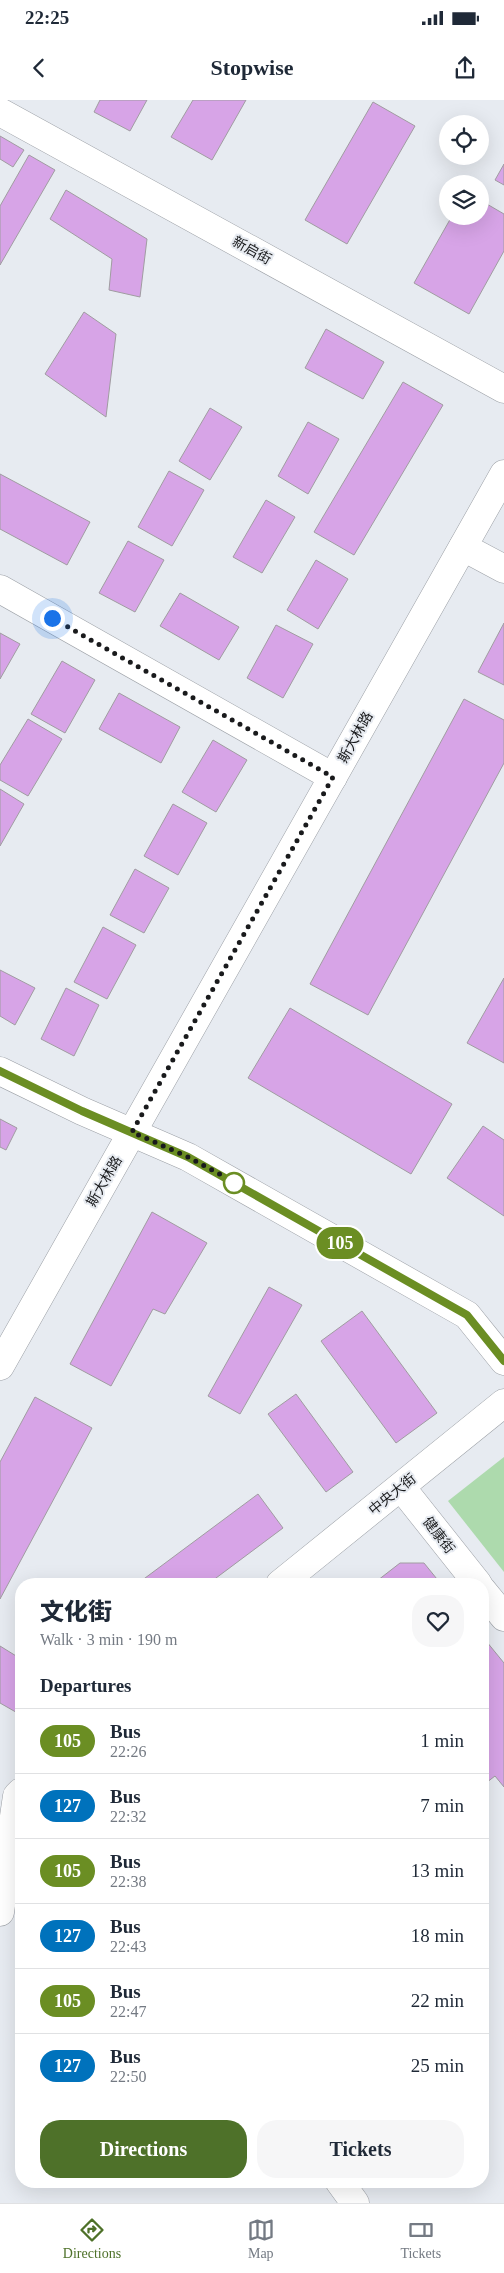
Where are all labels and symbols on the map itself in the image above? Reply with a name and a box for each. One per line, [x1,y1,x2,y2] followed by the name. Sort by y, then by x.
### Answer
[230,234,274,267] street label: 新启街
[40,606,65,631] your location
[335,709,376,765] street label: 斯大林路
[84,1153,125,1209] street label: 斯大林路
[223,1172,245,1194] unlabelled marker
[311,1227,369,1259] line badge: 105
[366,1471,419,1518] street label: 中央大街
[420,1514,458,1556] street label: 健康街

